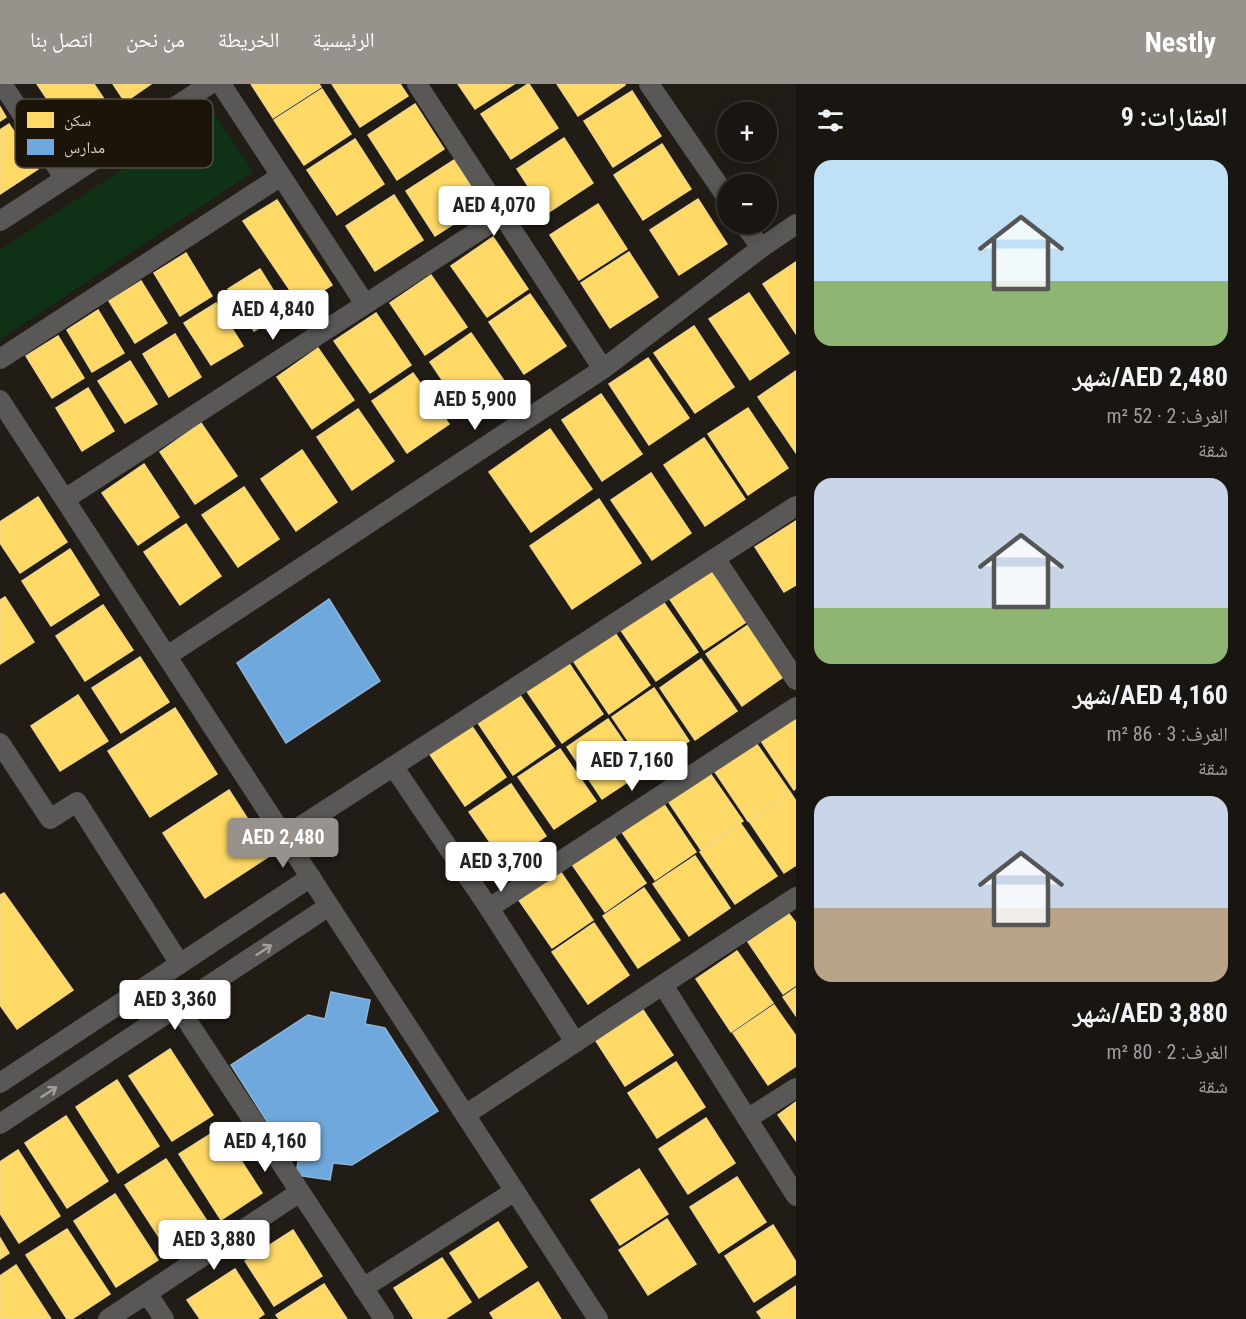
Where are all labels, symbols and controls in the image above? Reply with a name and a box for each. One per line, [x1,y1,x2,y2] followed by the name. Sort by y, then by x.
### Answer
[1145,26,1216,59] text: Nestly
[30,28,93,52] text: اتصل بنا
[126,28,185,52] text: من نحن
[218,28,280,52] text: الخريطة
[313,28,375,52] text: الرئيسية
[15,99,213,168] legend
[717,102,777,234] map controls
[717,102,777,162] button: +
[1121,102,1228,132] text: العقارات: 9
[814,104,847,137] icon: filters
[64,111,91,131] text: سكن
[64,138,105,158] text: مدارس
[717,174,777,234] button: −
[425,186,563,237] pin: AED 4,070
[453,193,536,217] text: AED 4,070
[967,199,1075,307] icon: home
[204,290,342,341] pin: AED 4,840
[232,297,315,321] text: AED 4,840
[1073,362,1228,392] text: AED 2,480/شهر
[406,380,544,431] pin: AED 5,900
[434,387,517,411] text: AED 5,900
[1106,404,1228,428] text: الغرف: 2 · 52 m²
[1198,438,1228,462] text: شقة
[967,517,1075,625] icon: home
[1073,680,1228,710] text: AED 4,160/شهر
[1106,722,1228,746] text: الغرف: 3 · 86 m²
[563,741,701,792] pin: AED 7,160
[591,748,674,772] text: AED 7,160
[1198,756,1228,780] text: شقة
[214,818,352,869] pin: AED 2,480
[242,825,325,849] text: AED 2,480
[967,835,1075,943] icon: home
[432,842,570,893] pin: AED 3,700
[460,849,543,873] text: AED 3,700
[255,944,272,956] one-way arrow
[106,980,244,1031] pin: AED 3,360
[134,987,217,1011] text: AED 3,360
[1073,998,1228,1028] text: AED 3,880/شهر
[1106,1040,1228,1064] text: الغرف: 2 · 80 m²
[1198,1074,1228,1098] text: شقة
[40,1086,57,1098] one-way arrow
[196,1122,334,1173] pin: AED 4,160
[224,1129,307,1153] text: AED 4,160
[145,1220,283,1271] pin: AED 3,880
[173,1227,256,1251] text: AED 3,880

